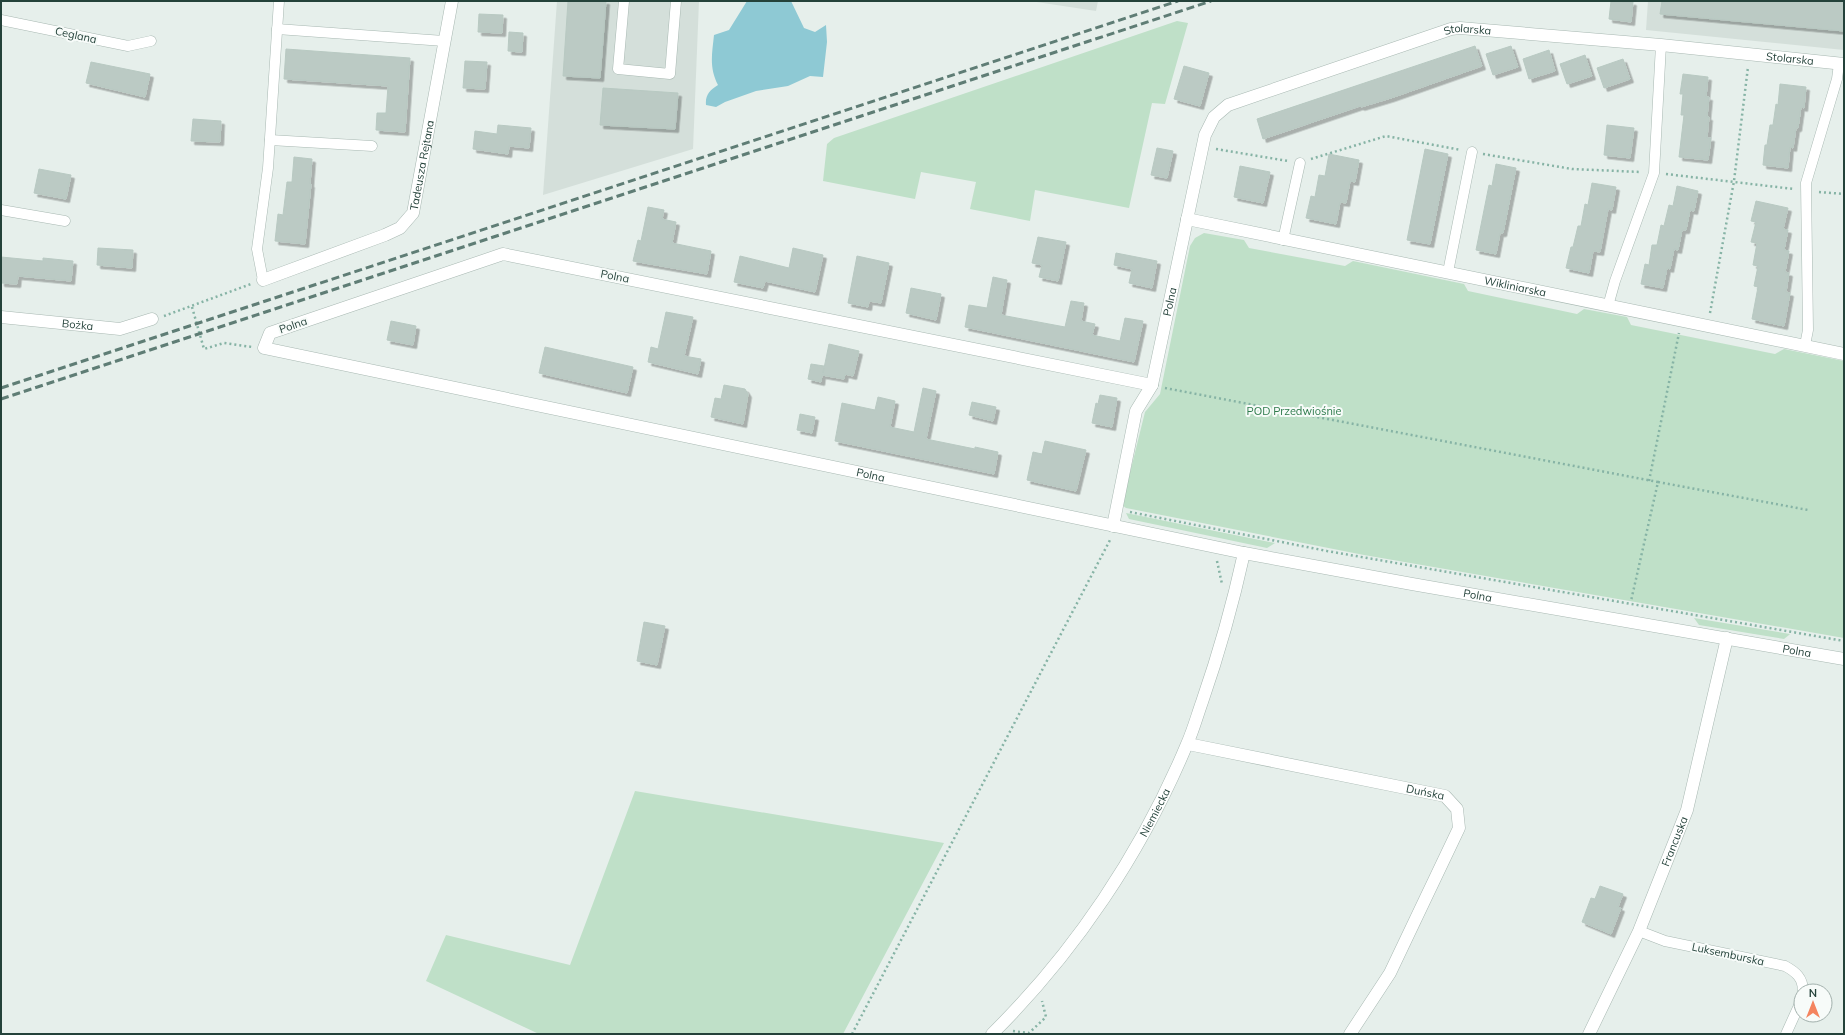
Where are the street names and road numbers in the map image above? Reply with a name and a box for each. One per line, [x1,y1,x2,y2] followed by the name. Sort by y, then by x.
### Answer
[1442,21,1492,38] street label: Stolarska
[54,24,98,46] street label: Ceglana
[1766,49,1815,68] street label: Stolarska
[407,119,437,212] street label: Tadeusza Rejtana
[599,266,631,286] street label: Polna
[1483,273,1547,300] street label: Wikliniarska
[1160,286,1180,317] street label: Polna
[277,314,309,336] street label: Polna
[61,316,94,333] street label: Bożka
[855,465,886,485] street label: Polna
[1462,586,1493,605] street label: Polna
[1781,641,1812,660] street label: Polna
[1405,781,1446,803] street label: Duńska
[1136,786,1173,839] street label: Niemiecka
[1658,814,1691,868] street label: Francuska
[1691,940,1765,968] street label: Luksemburska

